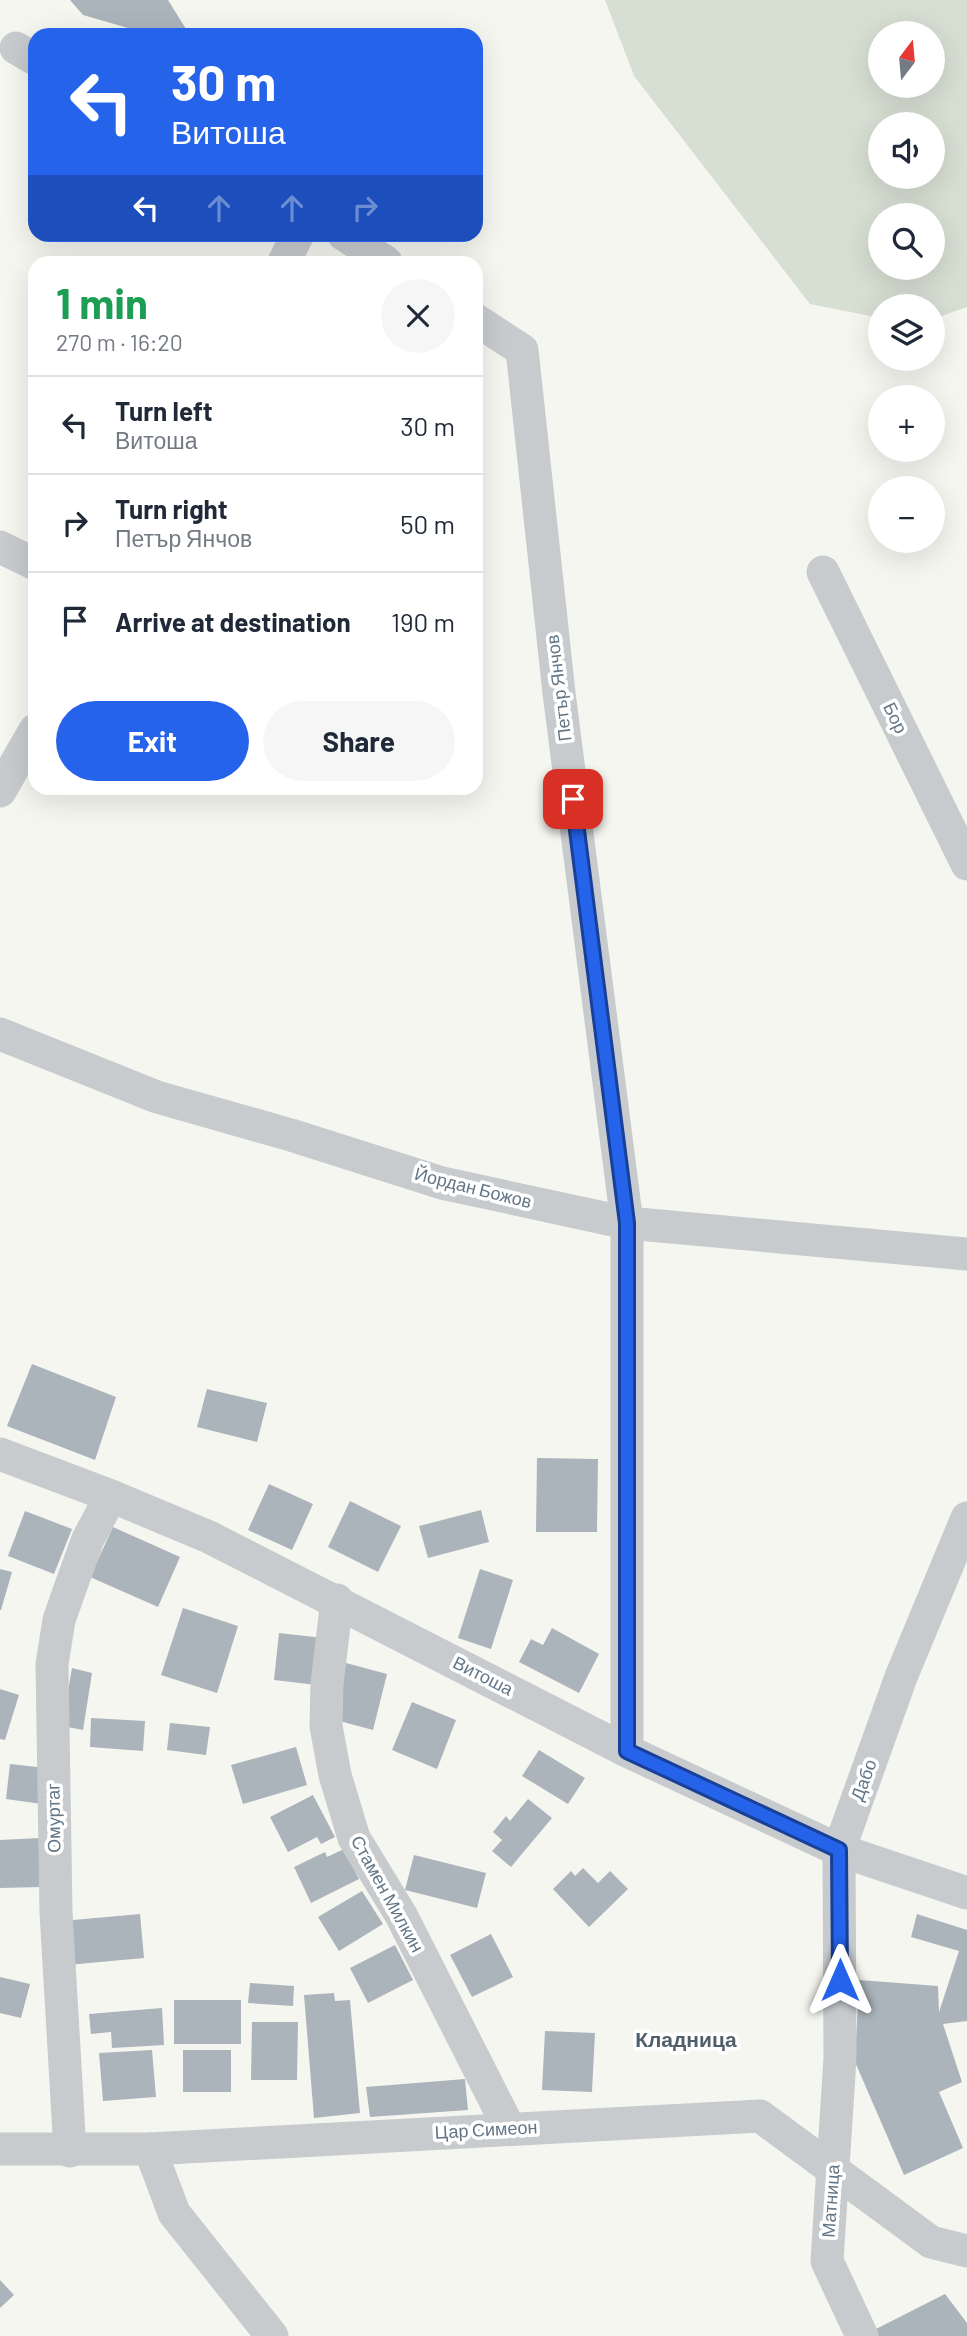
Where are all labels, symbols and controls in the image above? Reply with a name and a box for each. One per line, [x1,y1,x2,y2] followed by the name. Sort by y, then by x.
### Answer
[868,21,945,98] north arrow
[868,21,945,553] map controls
[171,52,276,111] text: 30 m
[56,56,147,147] icon: left
[171,112,286,150] text: Витоша
[868,112,945,189] button: sound
[127,189,165,227] icon: left
[200,189,238,227] icon: ahead
[273,189,311,227] icon: ahead
[346,189,384,227] icon: right
[868,203,945,280] button: search
[56,277,148,327] text: 1 min
[381,279,455,353] button: close
[868,294,945,371] button: layers
[56,328,183,356] text: 270 m · 16:20
[868,385,945,462] button: +
[115,395,213,426] text: Turn left
[56,406,94,444] icon: left
[400,410,455,441] text: 30 m
[115,426,198,454] text: Витоша
[868,476,945,553] button: −
[115,493,228,524] text: Turn right
[56,504,94,542] icon: right
[400,508,455,539] text: 50 m
[115,524,252,552] text: Петър Янчов
[56,602,94,640] icon: arrive
[115,606,351,637] text: Arrive at destination
[391,606,455,637] text: 190 m
[541,634,575,743] street label: Петър Янчов
[879,698,913,737] street label: Бор
[56,701,249,781] button: Exit
[263,701,455,781] button: Share
[543,769,603,829] pin
[554,780,592,818] icon: arrive
[412,1162,534,1212] street label: Йордан Божов
[450,1651,518,1700] street label: Витоша
[845,1756,881,1803] street label: Дабо
[41,1783,65,1853] street label: Омуртаг
[347,1831,429,1956] street label: Стамен Милкин
[803,1943,877,2017] position arrow
[635,2026,737,2051] district label: Кладница
[434,2115,538,2143] street label: Цар Симеон
[816,2163,844,2238] street label: Матница

